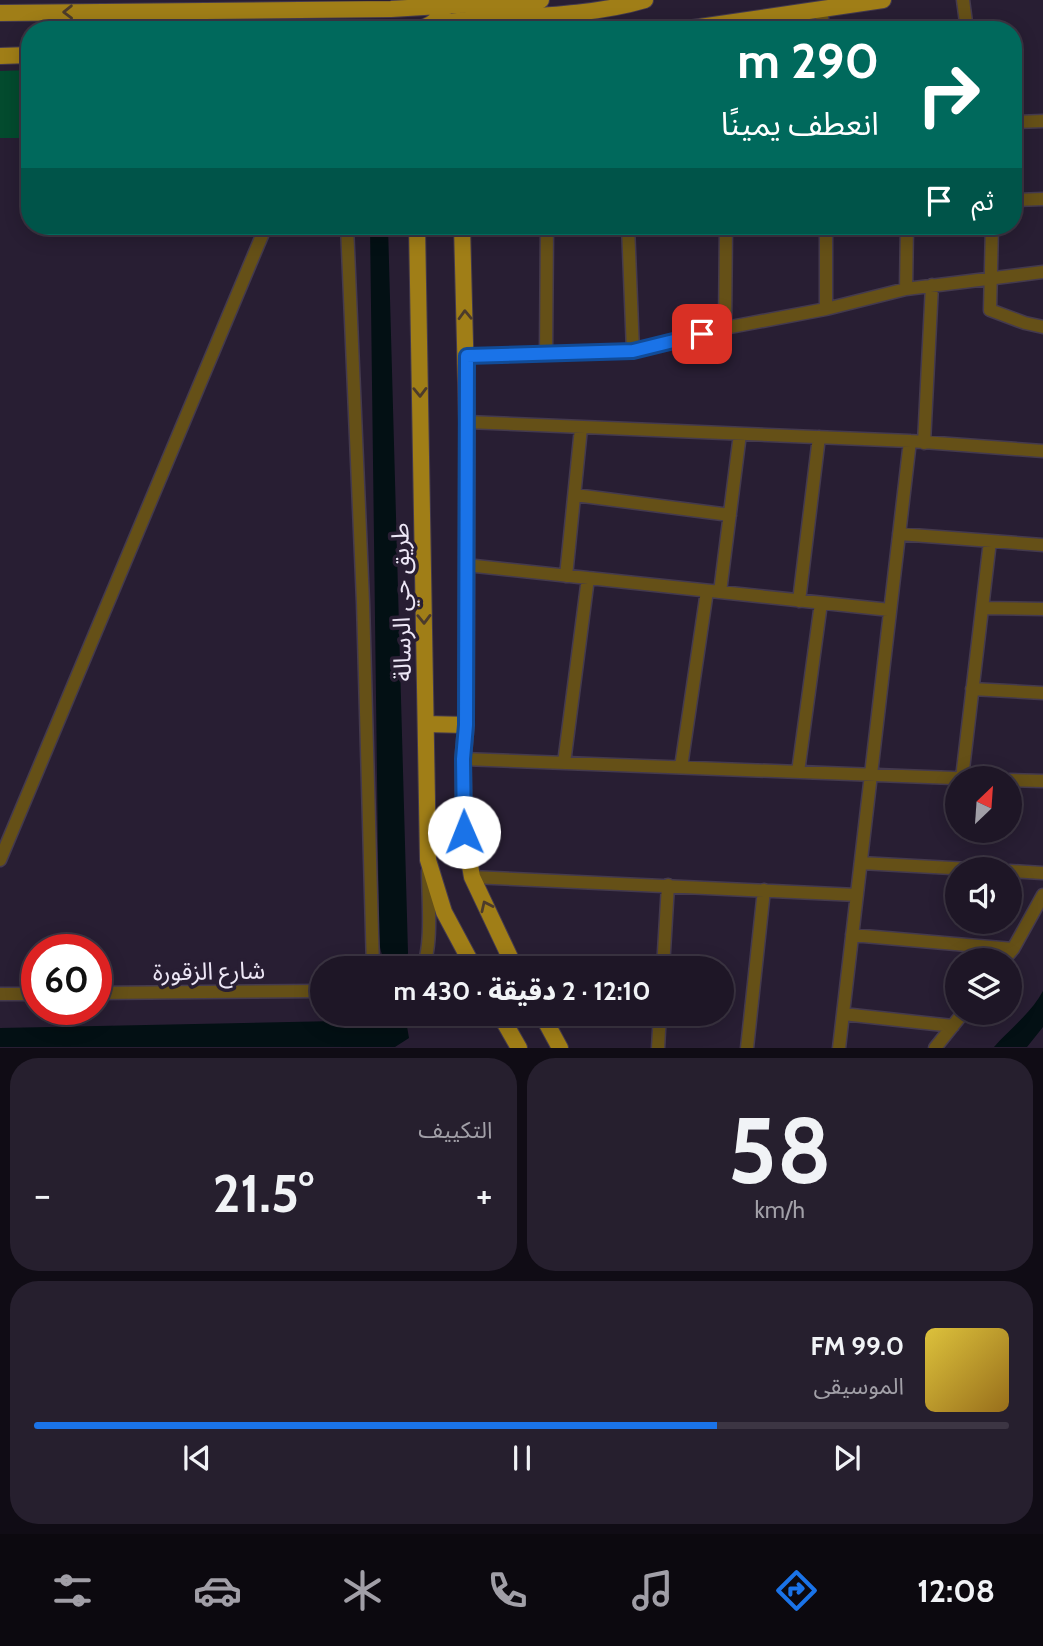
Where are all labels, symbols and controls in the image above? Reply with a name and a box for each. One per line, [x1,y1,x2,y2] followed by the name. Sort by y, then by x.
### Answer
[62,5,73,20] one-way arrow
[737,31,879,90] text: 290 m
[903,49,994,140] icon: right
[721,104,879,143] text: انعطف يمينًا
[920,182,958,220] icon: arrive
[972,185,994,217] text: ثم
[672,304,732,364] pin
[458,309,473,320] one-way arrow
[683,315,721,353] icon: arrive
[412,387,428,398] one-way arrow
[385,522,421,682] street label: طريق حي الرسالة
[416,615,432,625] one-way arrow
[945,766,1022,844] north arrow
[945,766,1022,1025] map controls
[427,795,501,869] position arrow
[945,857,1022,934] button: sound
[480,901,494,913] one-way arrow
[21,934,112,1025] speed limit sign: 60
[945,948,1022,1025] button: layers
[152,956,266,989] street label: شارع الزقورة
[393,975,651,1007] text: 12:10 · 2 دقيقة · 430 m
[728,1095,832,1206] text: 58
[418,1116,493,1144] text: التكييف
[213,1162,314,1225] text: 21.5°
[34,1171,51,1218] text: −
[476,1171,492,1218] text: +
[755,1196,805,1224] text: km/h
[811,1330,904,1362] text: 99.0 FM
[813,1372,904,1400] text: الموسيقى
[178,1439,216,1477] icon: previous
[503,1439,541,1477] icon: pause
[828,1439,866,1477] icon: next
[48,1566,97,1615] icon: filters
[193,1566,242,1615] icon: car
[338,1566,387,1615] icon: climate
[483,1566,532,1615] icon: phone
[628,1566,677,1615] icon: music
[772,1566,821,1615] icon: directions
[917,1571,995,1610] text: 12:08

